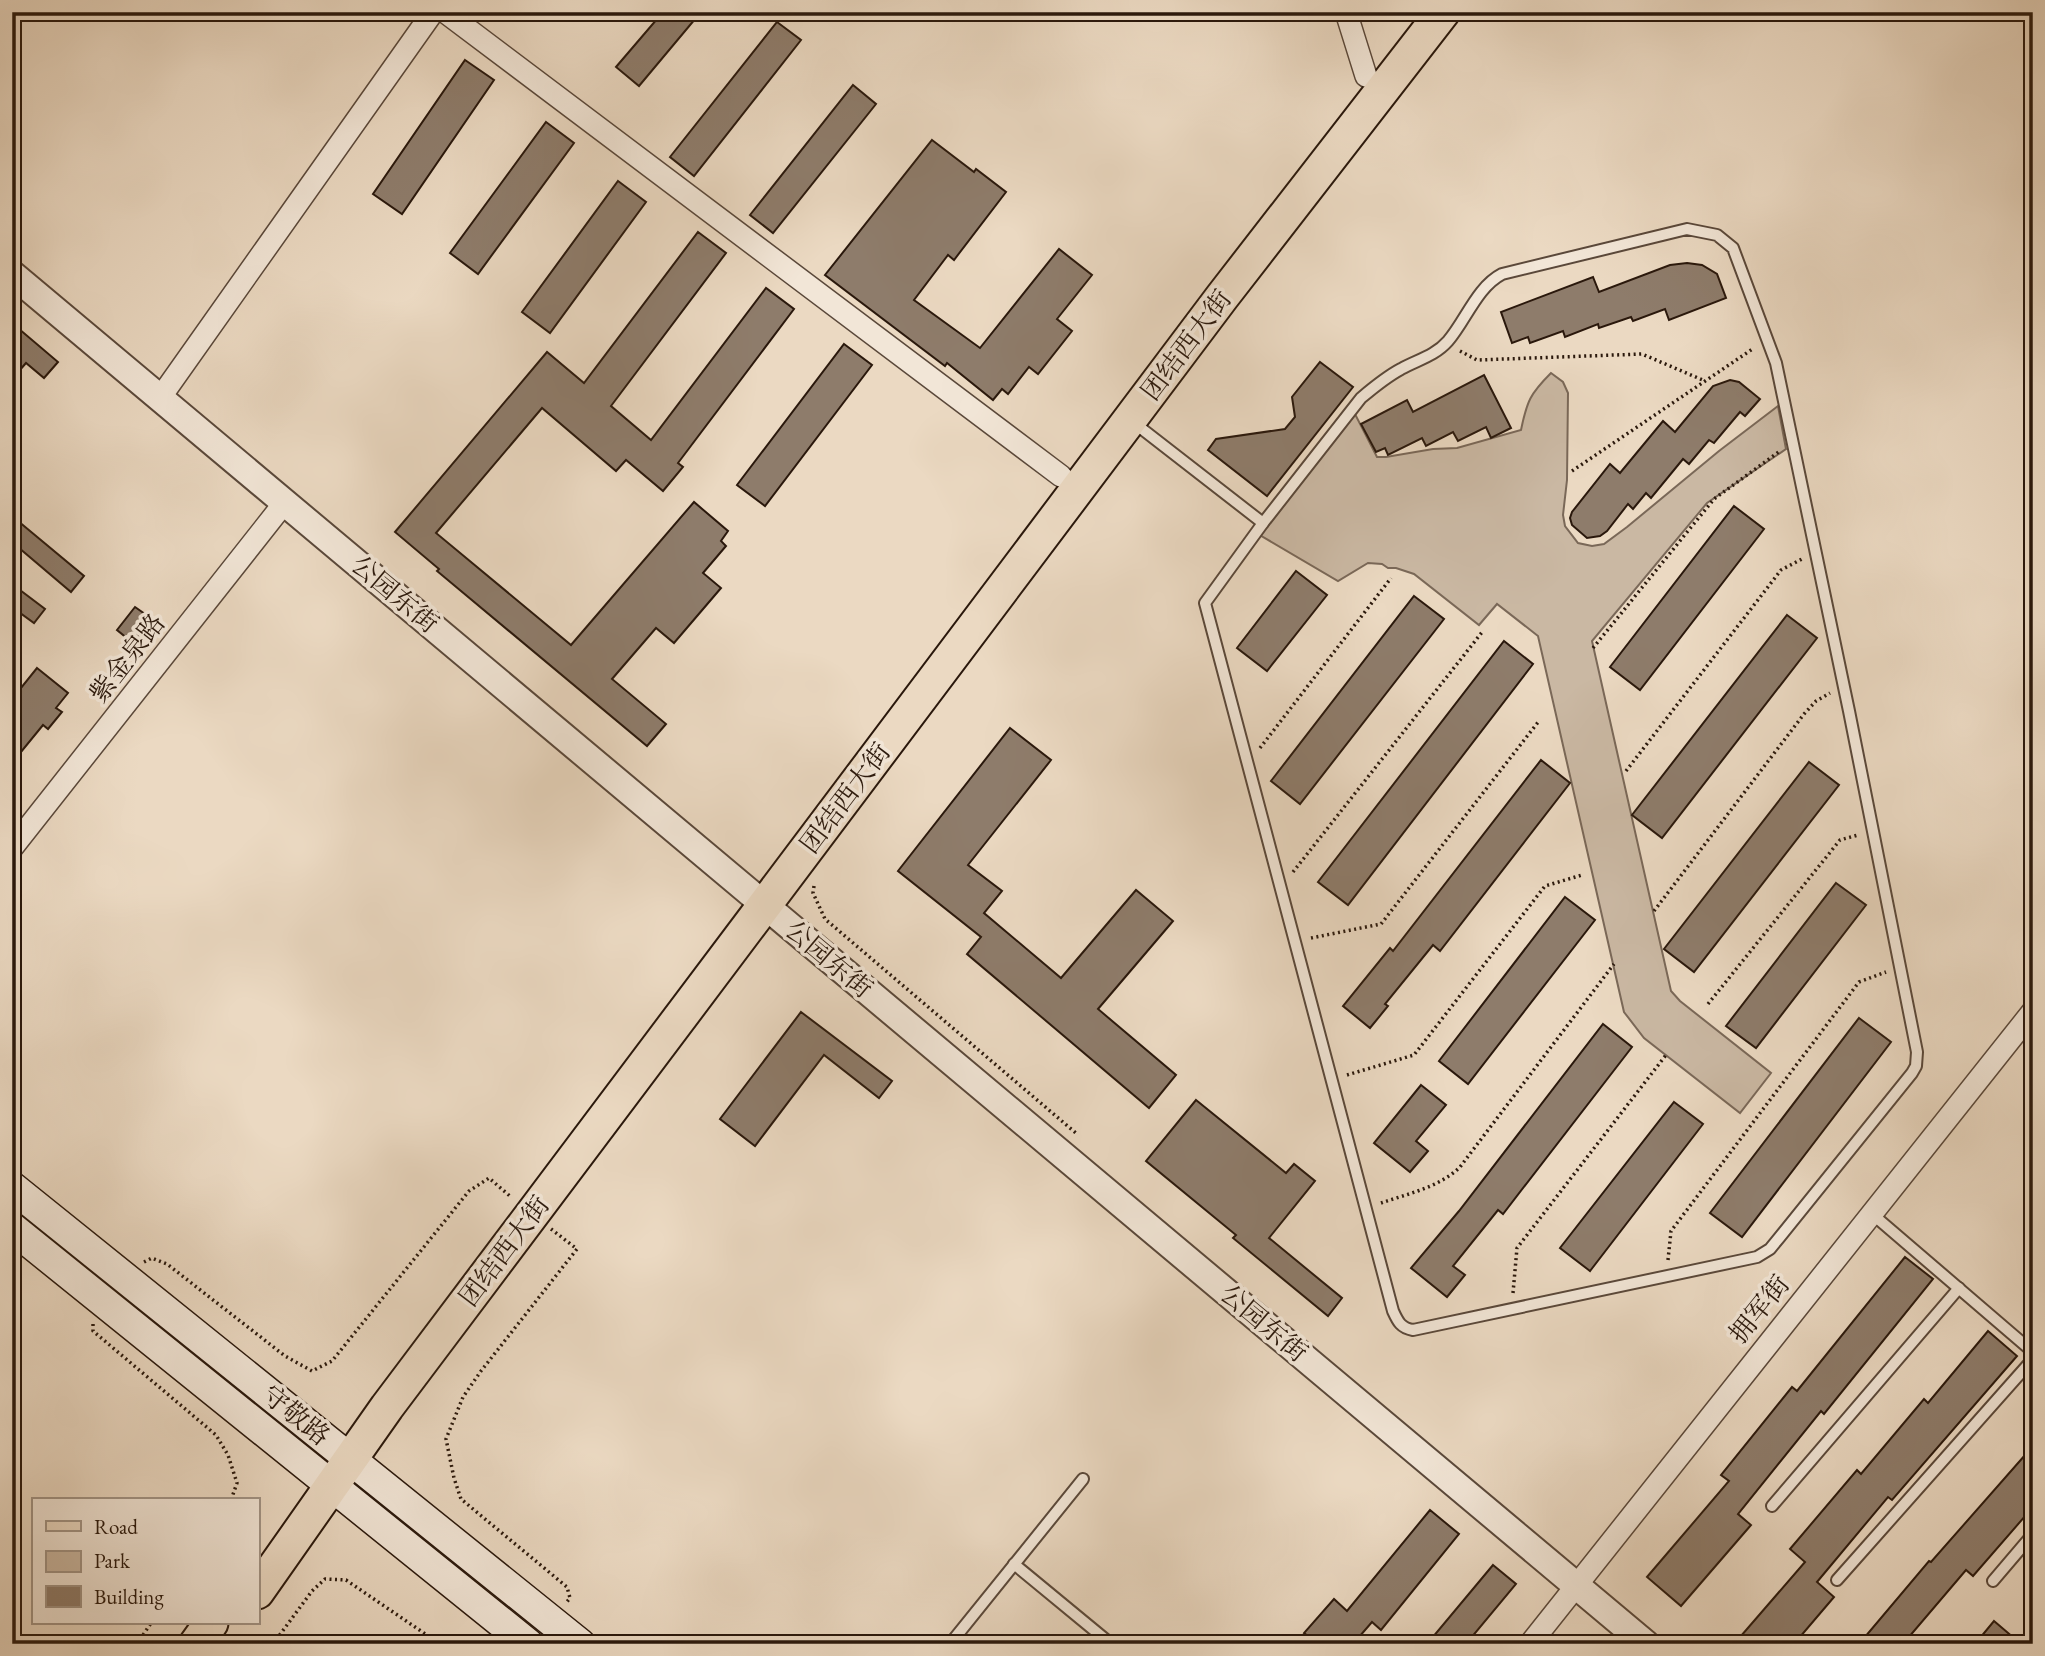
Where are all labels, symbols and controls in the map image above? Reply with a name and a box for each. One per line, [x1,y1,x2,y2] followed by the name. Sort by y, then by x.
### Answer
[1133,283,1239,407] street label: 团结西大街
[344,548,446,640] street label: 公园东街
[82,607,172,709] street label: 紫金泉路
[792,736,898,860] street label: 团结西大街
[778,913,880,1005] street label: 公园东街
[451,1189,557,1313] street label: 团结西大街
[1721,1268,1797,1350] street label: 拥军街
[1213,1277,1315,1369] street label: 公园东街
[255,1377,337,1453] street label: 守敬路
[32,1498,259,1624] legend
[94,1513,138,1540] text: Road
[94,1547,131,1574] text: Park
[94,1583,164,1610] text: Building

